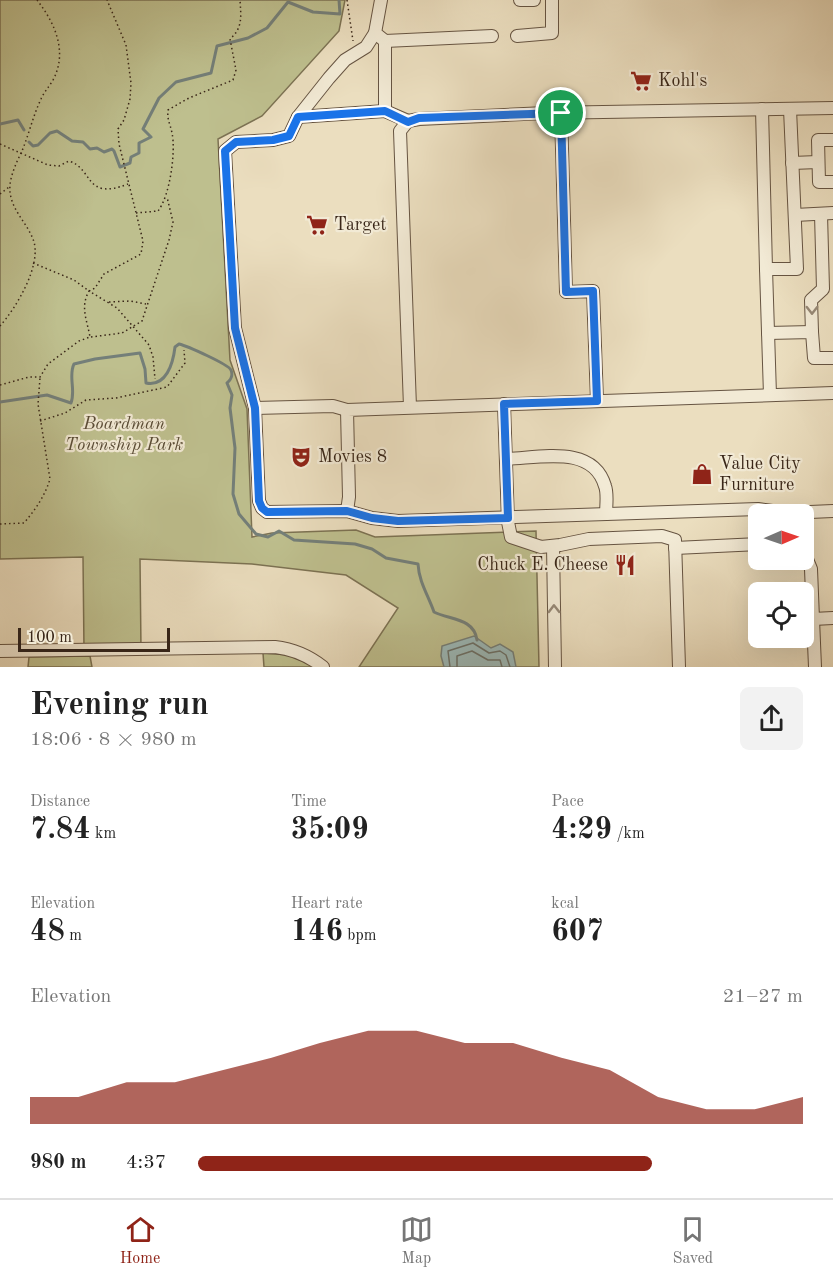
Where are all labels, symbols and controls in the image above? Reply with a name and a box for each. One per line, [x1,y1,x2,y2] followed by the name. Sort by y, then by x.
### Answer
[629,69,653,93] supermarket icon: Kohl's
[658,72,708,90] place label: Kohl's
[535,87,586,138] pin
[544,96,577,129] icon: arrive
[305,213,329,237] supermarket icon: Target
[334,216,387,234] place label: Target
[806,305,818,314] one-way arrow
[65,415,184,454] park label: Boardman Township Park
[289,445,313,469] theatre icon: Movies 8
[318,448,387,466] place label: Movies 8
[719,455,801,494] place label: Value City Furniture
[690,462,714,486] shop icon: Value City Furniture
[748,504,814,570] north arrow
[748,504,814,648] map controls
[613,553,637,577] restaurant icon: Chuck E. Cheese
[477,556,608,574] place label: Chuck E. Cheese
[748,582,814,648] button: locate
[548,604,560,613] one-way arrow
[18,625,170,652] scale bar
[27,630,72,646] text: 100 m
[740,687,803,750] button: share
[30,689,209,722] text: Evening run
[30,730,197,750] text: 18:06 · 8 × 980 m
[30,794,90,810] text: Distance
[291,794,326,810] text: Time
[551,794,584,810] text: Pace
[30,815,91,845] text: 7.84
[291,815,369,845] text: 35:09
[551,815,612,845] text: 4:29
[91,826,116,842] text: km
[612,826,645,842] text: /km
[30,896,95,912] text: Elevation
[291,896,363,912] text: Heart rate
[551,896,579,912] text: kcal
[30,917,65,947] text: 48
[291,917,343,947] text: 146
[551,917,604,947] text: 607
[65,928,82,944] text: m
[343,928,377,944] text: bpm
[30,987,111,1007] text: Elevation
[723,987,803,1007] text: 21–27 m
[30,1153,86,1173] text: 980 m
[126,1153,166,1173] text: 4:37
[120,1213,160,1269] tab: Home
[400,1213,433,1269] tab: Map
[672,1213,713,1269] tab: Saved

